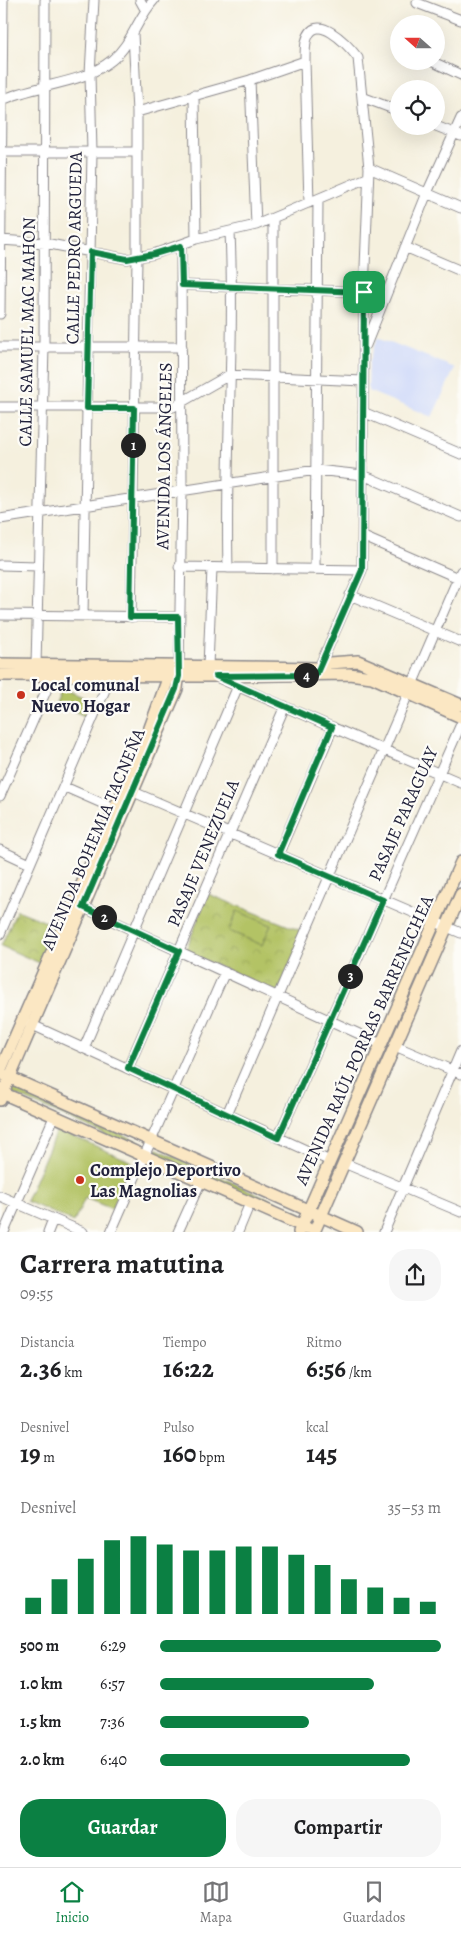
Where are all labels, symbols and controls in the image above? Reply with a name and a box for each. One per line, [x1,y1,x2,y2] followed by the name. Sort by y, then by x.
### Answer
[390,15,445,70] north arrow
[390,15,445,135] map controls
[390,80,445,135] button: locate
[60,151,88,345] street label: CALLE PEDRO ARGUEDA
[13,217,41,447] street label: CALLE SAMUEL MAC MAHON
[343,271,385,313] pin
[350,278,378,306] icon: arrive
[150,362,178,551] street label: AVENIDA LOS ÁNGELES
[120,432,146,458] pin: 1
[131,436,136,455] text: 1
[294,662,318,688] pin: 4
[303,666,310,685] text: 4
[31,673,139,718] place label: Local comunal Nuevo Hogar
[15,689,27,701] marker: Local comunal Nuevo Hogar
[35,724,151,954] street label: AVENIDA BOHEMIA TACNEÑA
[363,742,444,885] street label: PASAJE PARAGUAY
[161,775,245,930] street label: PASAJE VENEZUELA
[289,891,439,1190] street label: AVENIDA RAÚL PORRAS BARRENECHEA
[92,904,116,930] pin: 2
[101,908,108,927] text: 2
[338,964,362,988] pin: 3
[347,967,354,986] text: 3
[90,1158,241,1203] place label: Complejo Deportivo Las Magnolias
[74,1174,86,1186] marker: Complejo Deportivo Las Magnolias
[20,1245,224,1283] text: Carrera matutina
[389,1249,441,1301] button: share
[20,1283,53,1305] text: 09:55
[20,1333,75,1352] text: Distancia
[163,1333,206,1352] text: Tiempo
[306,1333,342,1352] text: Ritmo
[20,1352,61,1386] text: 2.36
[163,1352,214,1386] text: 16:22
[306,1352,346,1386] text: 6:56
[61,1363,83,1382] text: km
[346,1363,372,1382] text: /km
[20,1418,69,1437] text: Desnivel
[163,1418,194,1437] text: Pulso
[306,1418,328,1437] text: kcal
[20,1437,41,1471] text: 19
[163,1437,196,1471] text: 160
[306,1437,337,1471] text: 145
[41,1448,55,1467] text: m
[196,1448,225,1467] text: bpm
[20,1497,76,1519] text: Desnivel
[388,1497,441,1519] text: 35–53 m
[20,1635,59,1657] text: 500 m
[100,1635,126,1657] text: 6:29
[20,1673,63,1695] text: 1.0 km
[100,1673,125,1695] text: 6:57
[20,1711,61,1733] text: 1.5 km
[100,1711,125,1733] text: 7:36
[20,1749,65,1771] text: 2.0 km
[100,1749,127,1771] text: 6:40
[20,1799,226,1857] button: Guardar
[236,1799,441,1857] button: Compartir
[55,1878,89,1927] tab: Inicio
[200,1878,232,1927] tab: Mapa
[343,1878,405,1927] tab: Guardados

